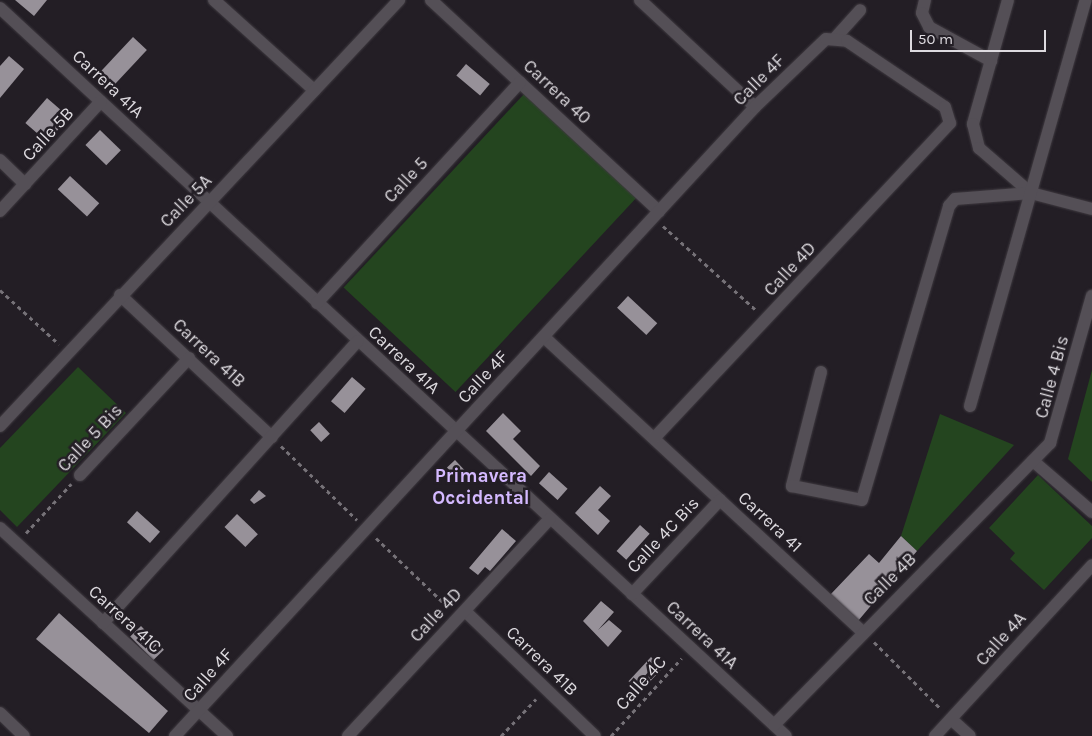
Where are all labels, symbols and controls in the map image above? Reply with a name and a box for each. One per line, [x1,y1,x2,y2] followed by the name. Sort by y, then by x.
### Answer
[912,20,1048,52] scale bar
[918,30,953,48] text: 50 m
[68,45,148,123] street label: Carrera 41A
[729,50,789,110] street label: Calle 4F
[519,55,595,129] street label: Carrera 40
[18,103,78,165] street label: Calle 5B
[379,153,433,207] street label: Calle 5
[156,170,216,232] street label: Calle 5A
[759,237,821,301] street label: Calle 4D
[168,314,250,392] street label: Carrera 41B
[364,321,444,399] street label: Carrera 41A
[1031,333,1073,421] street label: Calle 4 Bis
[453,346,513,408] street label: Calle 4F
[53,400,127,476] street label: Calle 5 Bis
[432,466,530,510] district label: Primavera Occidental
[733,487,807,557] street label: Carrera 41
[622,493,704,577] street label: Calle 4C Bis
[859,548,921,610] street label: Calle 4B
[84,581,166,657] street label: Carrera 41C
[405,583,467,647] street label: Calle 4D
[662,596,742,674] street label: Carrera 41A
[971,608,1031,670] street label: Calle 4A
[502,622,582,700] street label: Carrera 41B
[179,644,237,706] street label: Calle 4F
[611,651,671,715] street label: Calle 4C

